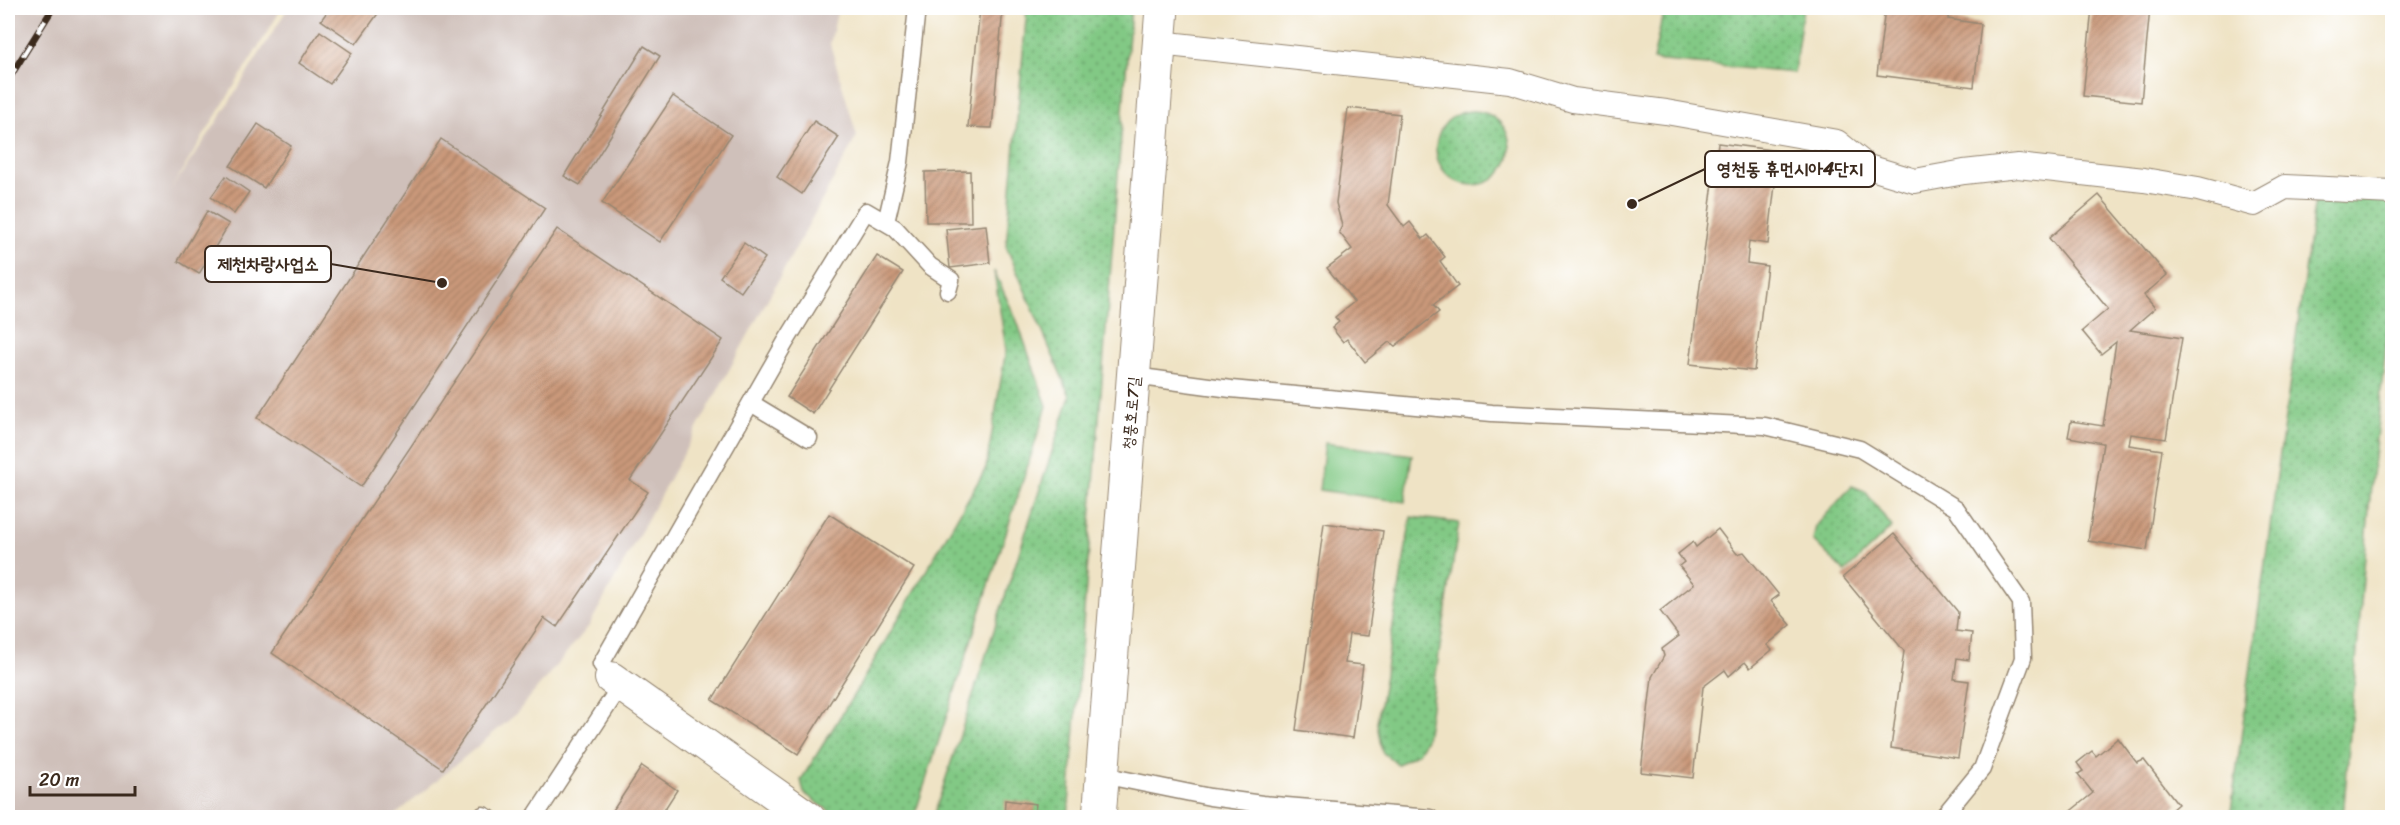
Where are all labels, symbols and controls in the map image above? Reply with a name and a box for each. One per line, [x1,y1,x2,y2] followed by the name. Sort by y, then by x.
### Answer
[1705,151,1875,187] callout: 영천동 휴먼시아4단지
[1717,153,1863,185] text: 영천동 휴먼시아4단지
[205,246,331,282] callout: 제천차랑사업소
[217,248,319,280] text: 제천차랑사업소
[1113,375,1149,451] street label: 청풍호로7길
[30,759,135,797] scale bar
[39,764,79,796] text: 20 m

